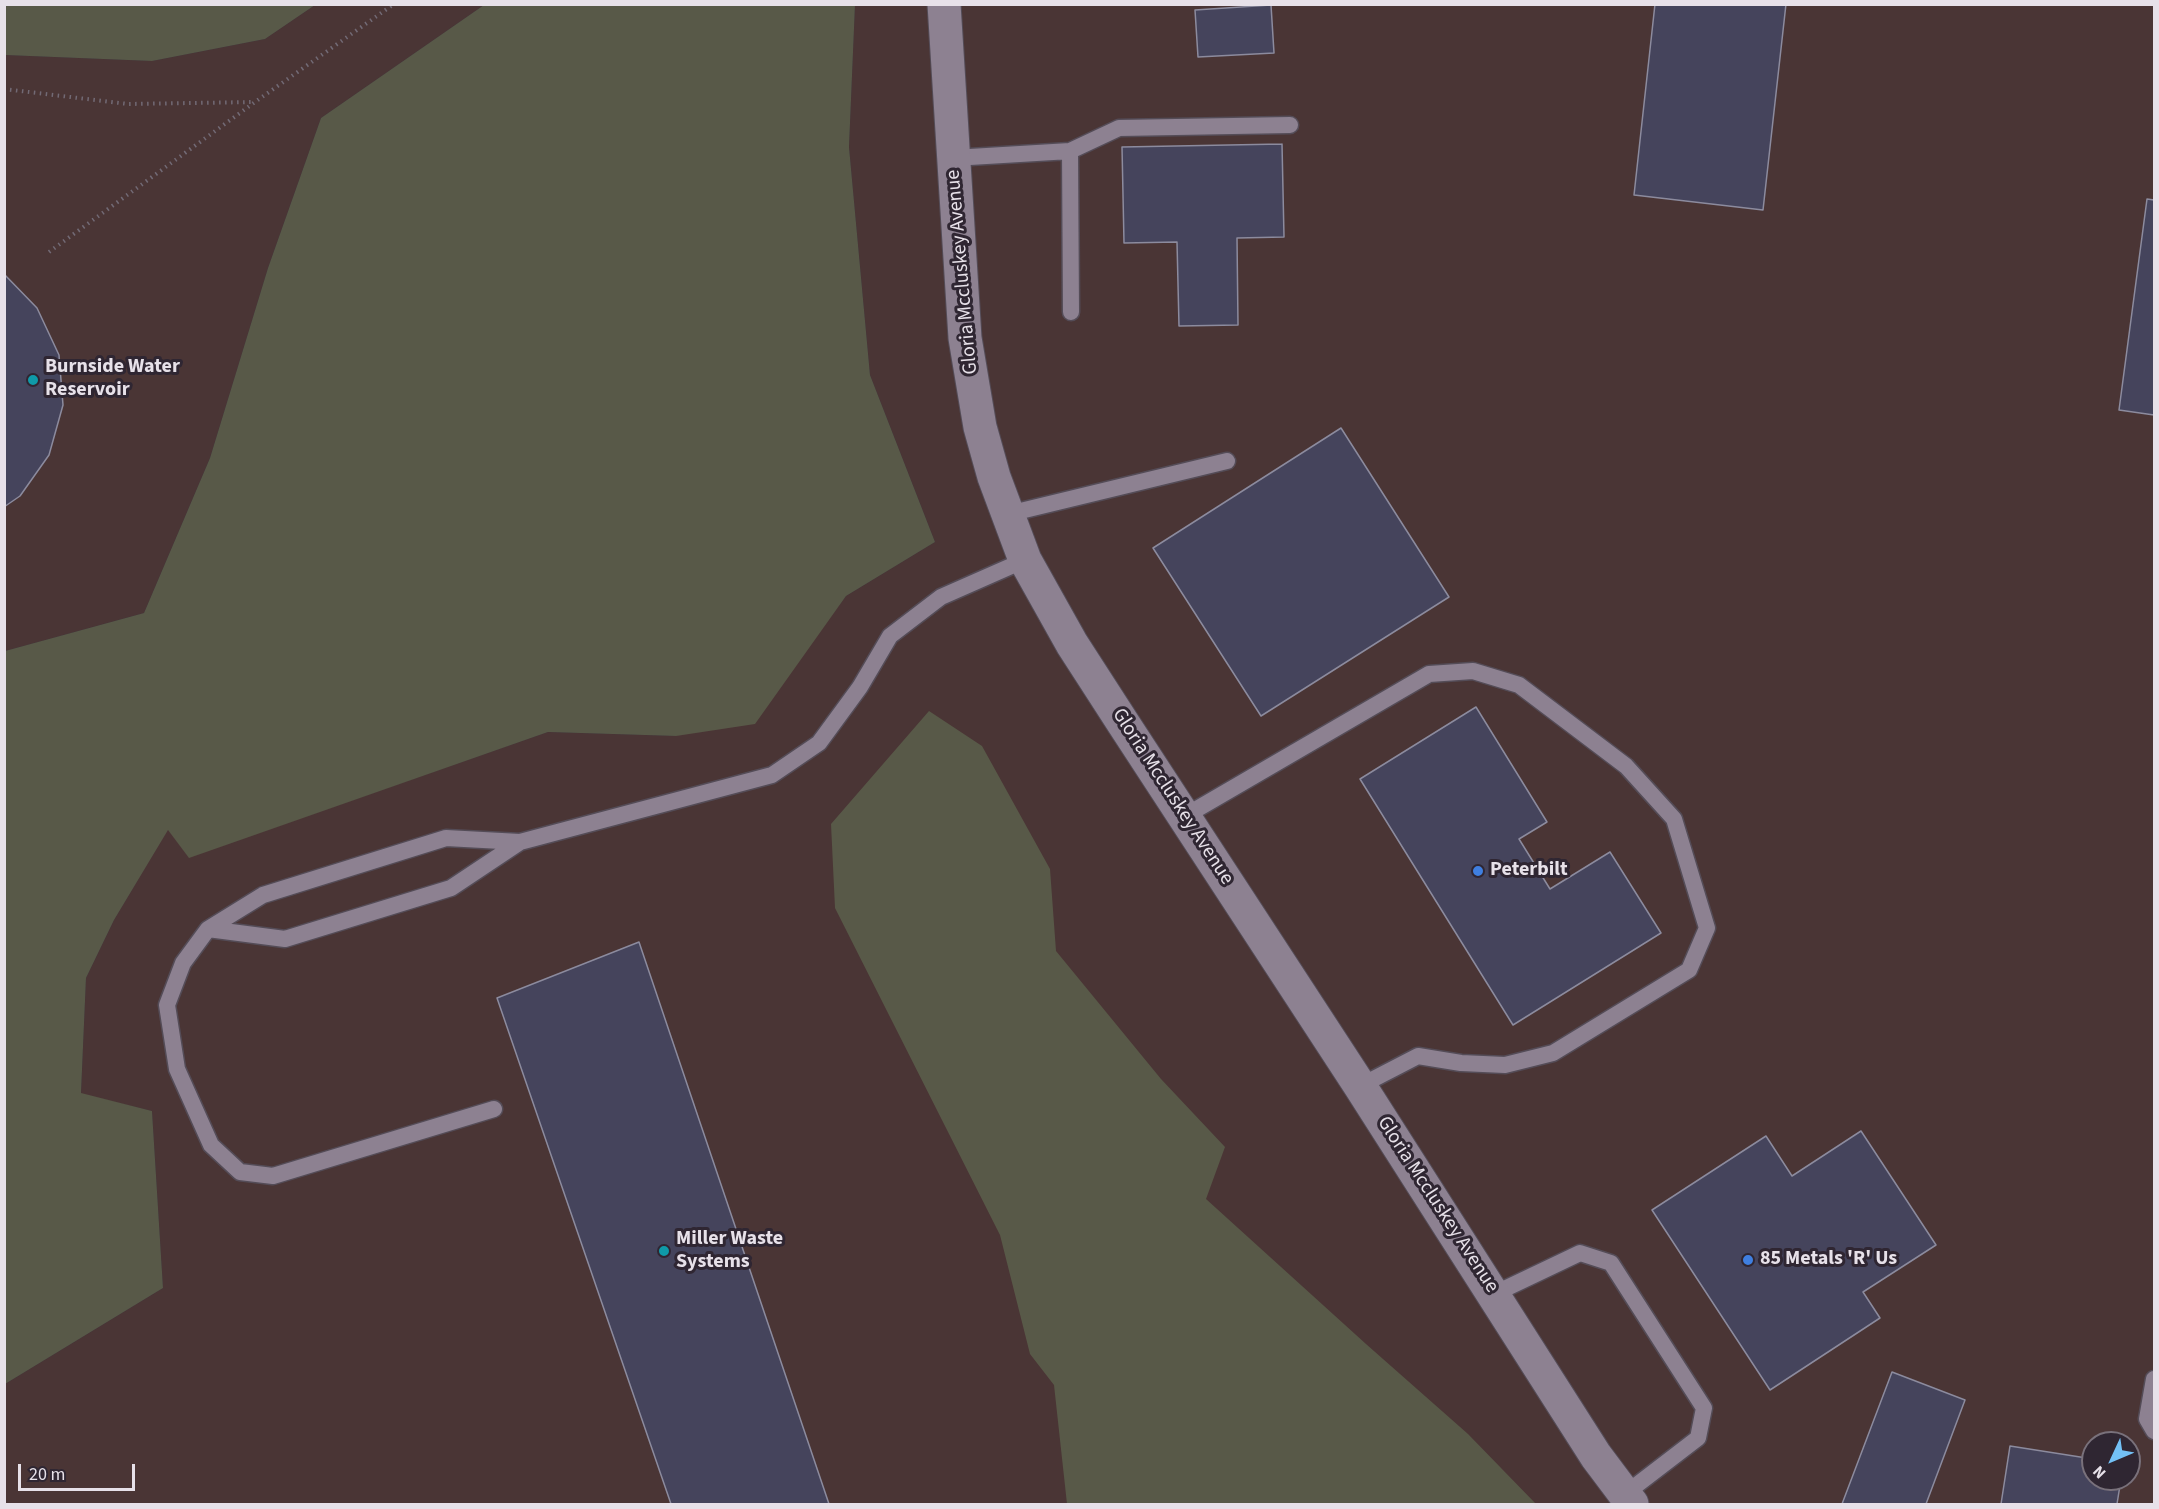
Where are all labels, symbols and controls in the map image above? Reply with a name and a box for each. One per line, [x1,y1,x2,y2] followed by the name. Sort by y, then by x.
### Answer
[942,169,984,375] street label: Gloria Mccluskey Avenue
[45,356,180,403] place label: Burnside Water Reservoir
[26,373,40,387] marker: Burnside Water Reservoir
[1106,704,1238,890] street label: Gloria Mccluskey Avenue
[1490,859,1568,883] place label: Peterbilt
[1471,864,1485,878] marker: Peterbilt
[1371,1112,1503,1298] street label: Gloria Mccluskey Avenue
[676,1228,783,1275] place label: Miller Waste Systems
[657,1244,671,1258] marker: Miller Waste Systems
[1760,1248,1897,1272] place label: 85 Metals 'R' Us
[1741,1253,1755,1267] marker: 85 Metals 'R' Us
[2081,1431,2141,1491] north arrow
[21,1452,138,1490] scale bar
[2088,1461,2111,1484] text: N
[29,1462,65,1487] text: 20 m

